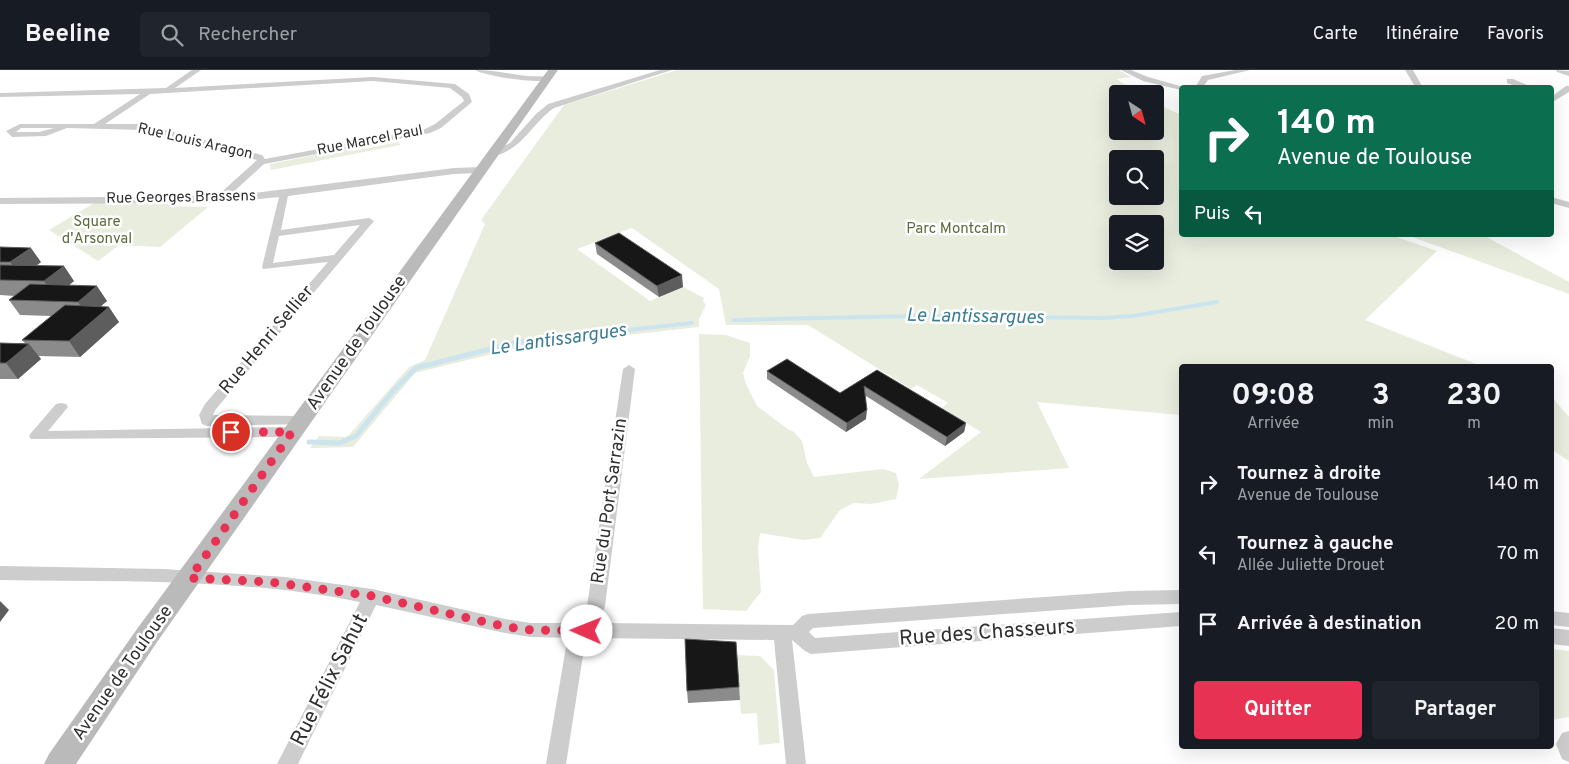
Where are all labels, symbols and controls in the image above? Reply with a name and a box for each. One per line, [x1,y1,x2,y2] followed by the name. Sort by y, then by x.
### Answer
[140,12,490,57] search box
[25,20,110,50] text: Beeline
[158,21,186,49] icon: search
[198,23,297,47] text: Rechercher
[1313,23,1358,46] text: Carte
[1386,23,1459,46] text: Itinéraire
[1487,23,1544,46] text: Favoris
[1109,85,1164,140] north arrow
[1109,85,1164,270] map controls
[1277,102,1376,146] text: 140 m
[1194,105,1259,170] icon: right
[136,120,254,164] street label: Rue Louis Aragon
[315,121,425,161] street label: Rue Marcel Paul
[1277,145,1472,172] text: Avenue de Toulouse
[1109,150,1164,205] button: search
[106,187,256,209] street label: Rue Georges Brassens
[1240,200,1268,228] icon: left
[1194,202,1230,226] text: Puis
[62,213,132,249] park label: Square d'Arsonval
[1109,215,1164,270] button: layers
[906,220,1006,239] park label: Parc Montcalm
[302,271,412,415] street label: Avenue de Toulouse
[215,281,319,399] street label: Rue Henri Sellier
[906,304,1045,330] water label: Le Lantissargues
[488,318,628,361] water label: Le Lantissargues
[1231,378,1315,415] text: 09:08
[1372,378,1390,415] text: 3
[1446,378,1502,415] text: 230
[210,411,252,453] pin
[1247,414,1299,434] text: Arrivée
[1367,414,1394,434] text: min
[1467,414,1481,434] text: m
[587,417,633,585] street label: Rue du Port Sarrazin
[217,418,245,446] icon: arrive
[1237,462,1381,486] text: Tournez à droite
[1194,470,1222,498] icon: right
[1488,472,1539,496] text: 140 m
[1237,486,1379,506] text: Avenue de Toulouse
[1237,532,1394,556] text: Tournez à gauche
[1194,540,1222,568] icon: left
[1497,542,1539,566] text: 70 m
[1237,556,1385,576] text: Allée Juliette Drouet
[68,601,178,745] street label: Avenue de Toulouse
[560,604,612,656] position arrow
[285,609,375,751] street label: Rue Félix Sahut
[1194,610,1222,638] icon: arrive
[1237,612,1422,636] text: Arrivée à destination
[1495,612,1539,636] text: 20 m
[898,613,1076,653] street label: Rue des Chasseurs
[1194,681,1362,739] button: Quitter
[1372,681,1539,739] button: Partager

